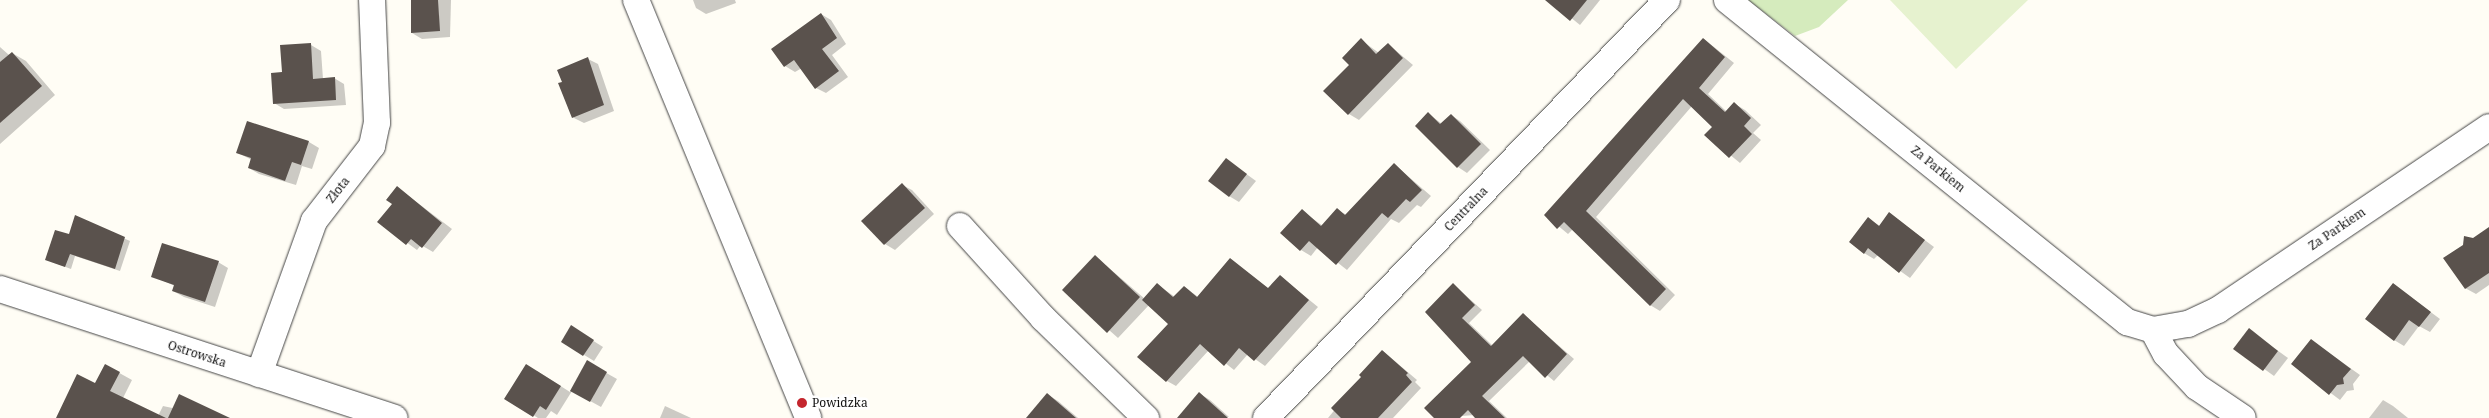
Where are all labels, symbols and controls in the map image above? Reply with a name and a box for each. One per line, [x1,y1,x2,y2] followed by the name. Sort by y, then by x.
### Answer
[1908,143,1968,195] street label: Za Parkiem
[323,174,353,206] street label: Złota
[1441,184,1491,234] street label: Centralna
[2306,205,2368,253] street label: Za Parkiem
[166,338,228,370] street label: Ostrowska
[812,396,868,410] place label: Powidzka
[796,397,808,409] marker: Powidzka

